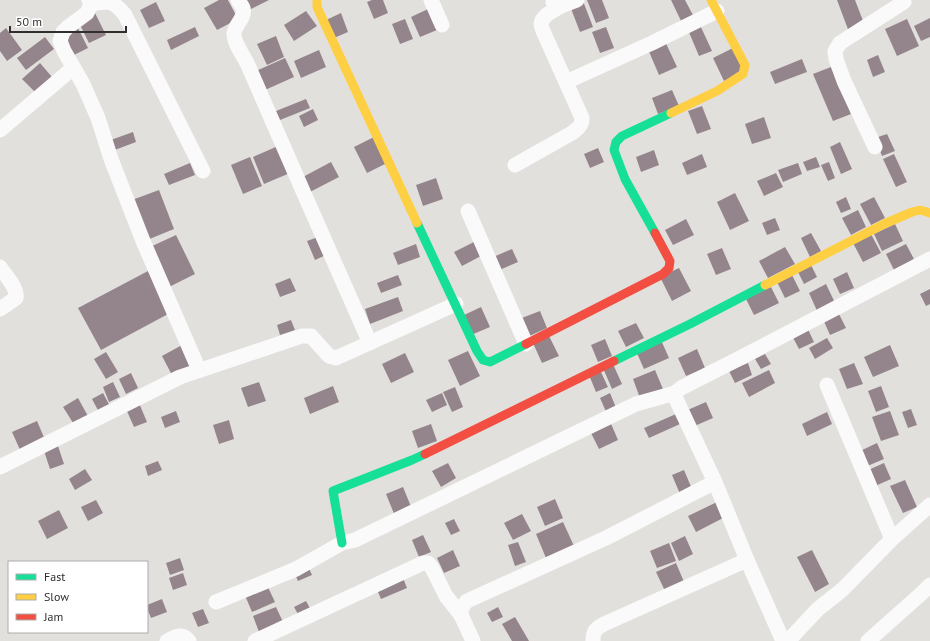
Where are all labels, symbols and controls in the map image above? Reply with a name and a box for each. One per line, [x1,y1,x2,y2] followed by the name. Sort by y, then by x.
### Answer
[10,8,126,34] scale bar
[16,14,42,29] text: 50 m
[8,561,148,633] legend
[44,569,65,584] text: Fast
[44,589,69,604] text: Slow
[43,609,63,624] text: Jam

